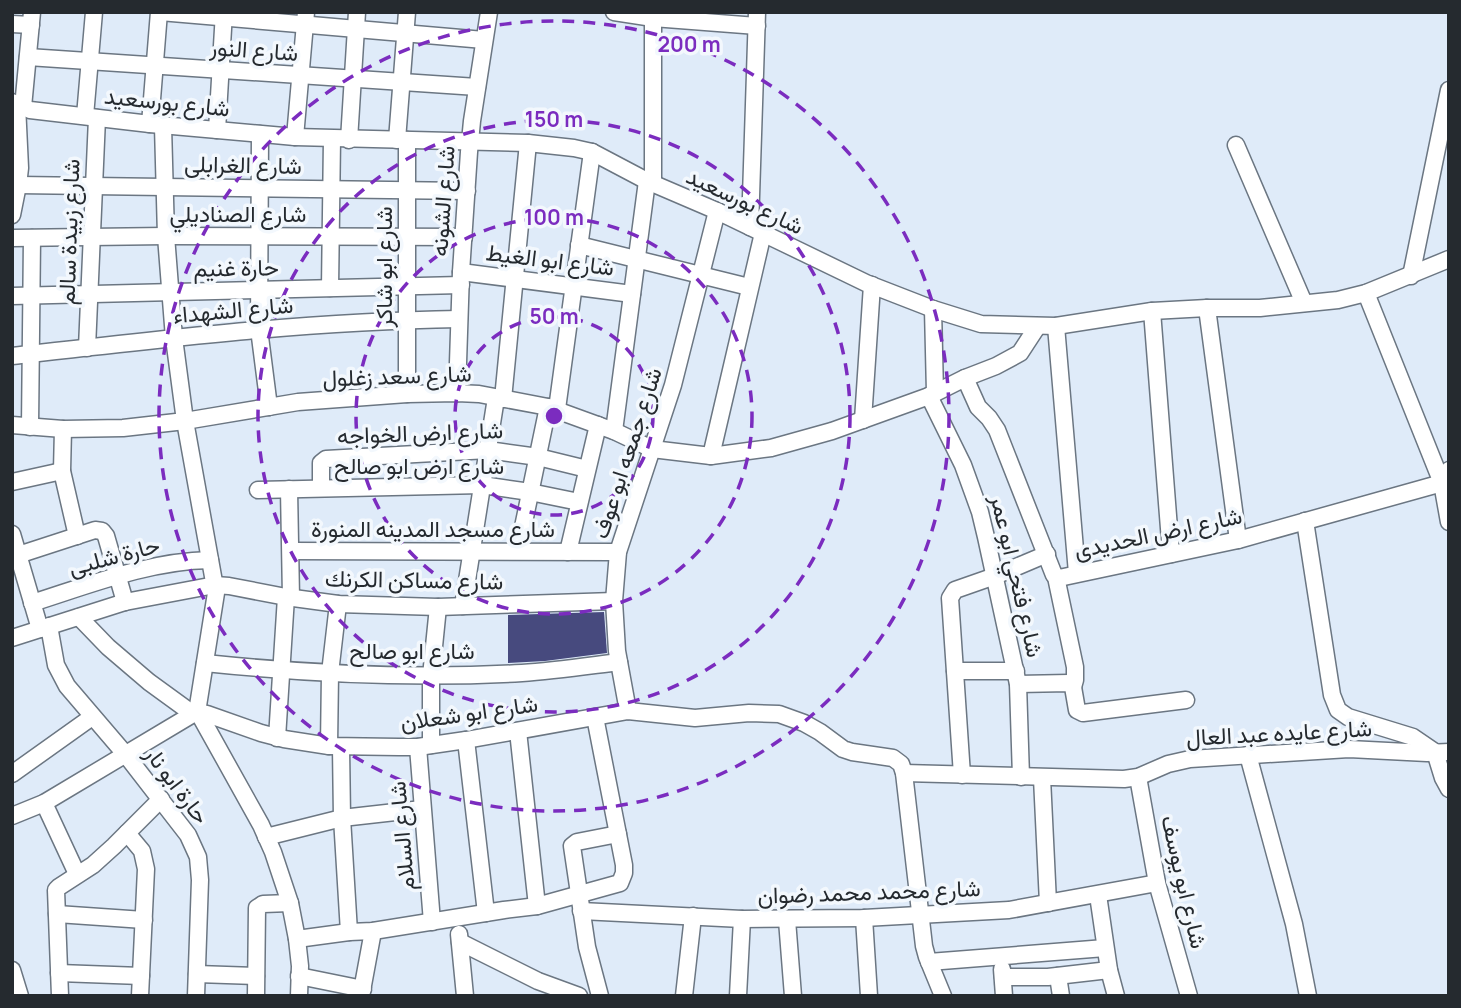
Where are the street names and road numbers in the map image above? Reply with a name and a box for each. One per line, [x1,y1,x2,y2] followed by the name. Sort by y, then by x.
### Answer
[208,30,299,69] street label: شارع النور
[103,79,231,124] street label: شارع بورسعيد
[422,144,463,257] street label: شارع الشونه
[184,147,302,182] street label: شارع الغرابلى
[49,158,88,306] street label: شارع زبيدة سالم
[681,159,809,242] street label: شارع بورسعيد
[170,197,306,233] street label: شارع الصناديلي
[367,206,400,329] street label: شارع ابو شاكر
[484,235,616,284] street label: شارع ابو الغيط
[193,250,279,284] street label: حارة غنيم
[171,288,294,331] street label: شارع الشهداء
[322,356,472,395] street label: شارع سعد زغلول
[583,363,670,543] street label: شارع جمعه ابو عوف
[336,413,504,452] street label: شارع ارض الخواجه
[334,449,504,482] street label: شارع ارض ابو صالح
[980,490,1052,661] street label: شارع فتحي ابو عمر
[1071,499,1245,566] street label: شارع ارض الحديدى
[311,512,555,545] street label: شارع مسجد المدينه المنورة
[65,528,163,583] street label: حارة شلبى
[324,561,504,598] street label: شارع مساكن الكرنك
[349,634,475,667] street label: شارع ابو صالح
[398,687,540,738] street label: شارع ابو شعلان
[1185,711,1373,754] street label: شارع عايده عبد العال
[137,738,218,830] street label: حارة ابو نار
[380,780,423,892] street label: شارع السلام
[1153,812,1216,952] street label: شارع ابو يوسف
[757,871,981,912] street label: شارع محمد محمد رضوان

